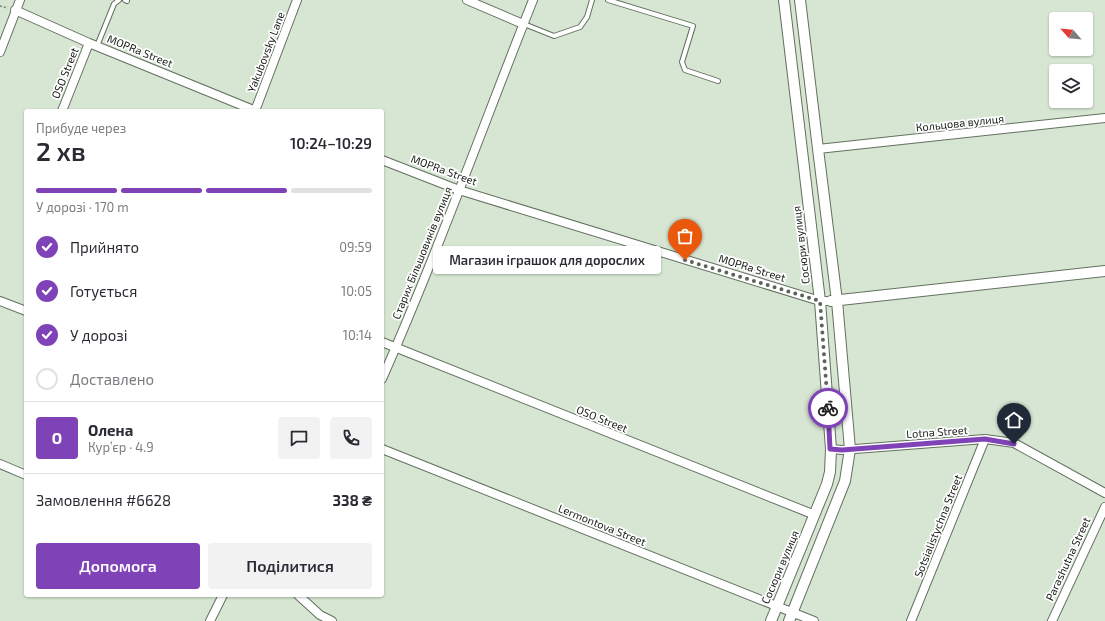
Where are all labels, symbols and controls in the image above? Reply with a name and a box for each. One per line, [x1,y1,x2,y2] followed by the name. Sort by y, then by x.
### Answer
[244,10,287,94] street label: Yakubovsky Lane
[1049,12,1093,56] north arrow
[1049,12,1093,108] map controls
[106,32,175,70] street label: MOPRa Street
[48,45,81,100] street label: OSO Street
[1049,64,1093,108] button: layers
[915,111,1005,135] street label: Кольцова вулиця
[36,120,126,136] text: Прибуде через
[290,134,372,152] text: 10:24–10:29
[36,135,86,166] text: 2 хв
[409,152,479,187] street label: MOPRa Street
[389,185,455,321] street label: Старих Більшовиків вулиця
[36,199,129,215] text: У дорозі · 170 m
[789,205,813,285] street label: Сосюри вулиця
[668,219,702,260] pin
[674,225,696,247] icon: bag
[36,236,58,258] icon: check
[70,238,139,256] text: Прийнято
[339,239,372,255] text: 09:59
[433,246,661,274] callout: Магазин іграшок для дорослих
[717,251,787,284] street label: MOPRa Street
[449,252,645,268] text: Магазин іграшок для дорослих
[36,280,58,302] icon: check
[70,282,137,300] text: Готується
[341,283,372,299] text: 10:05
[36,324,58,346] icon: check
[70,326,128,344] text: У дорозі
[343,327,372,343] text: 10:14
[70,370,154,388] text: Доставлено
[808,388,848,428] courier
[817,397,839,419] icon: bike
[575,402,630,435] street label: OSO Street
[997,403,1031,444] pin
[1003,409,1025,431] icon: home
[278,417,320,459] button: chat
[330,417,372,459] button: phone
[88,421,133,439] text: Олена
[906,423,968,440] street label: Lotna Street
[52,429,62,447] text: О
[88,439,154,455] text: Кур’єр · 4.9
[911,473,964,579] street label: Sotsialistychna Street
[36,491,171,509] text: Замовлення #6628
[332,491,372,509] text: 338 ₴
[556,501,648,548] street label: Lermontova Street
[1042,515,1093,603] street label: Parashutna Street
[758,528,802,606] street label: Сосюри вулиця
[36,543,200,589] button: Допомога
[208,543,372,589] button: Поділитися

